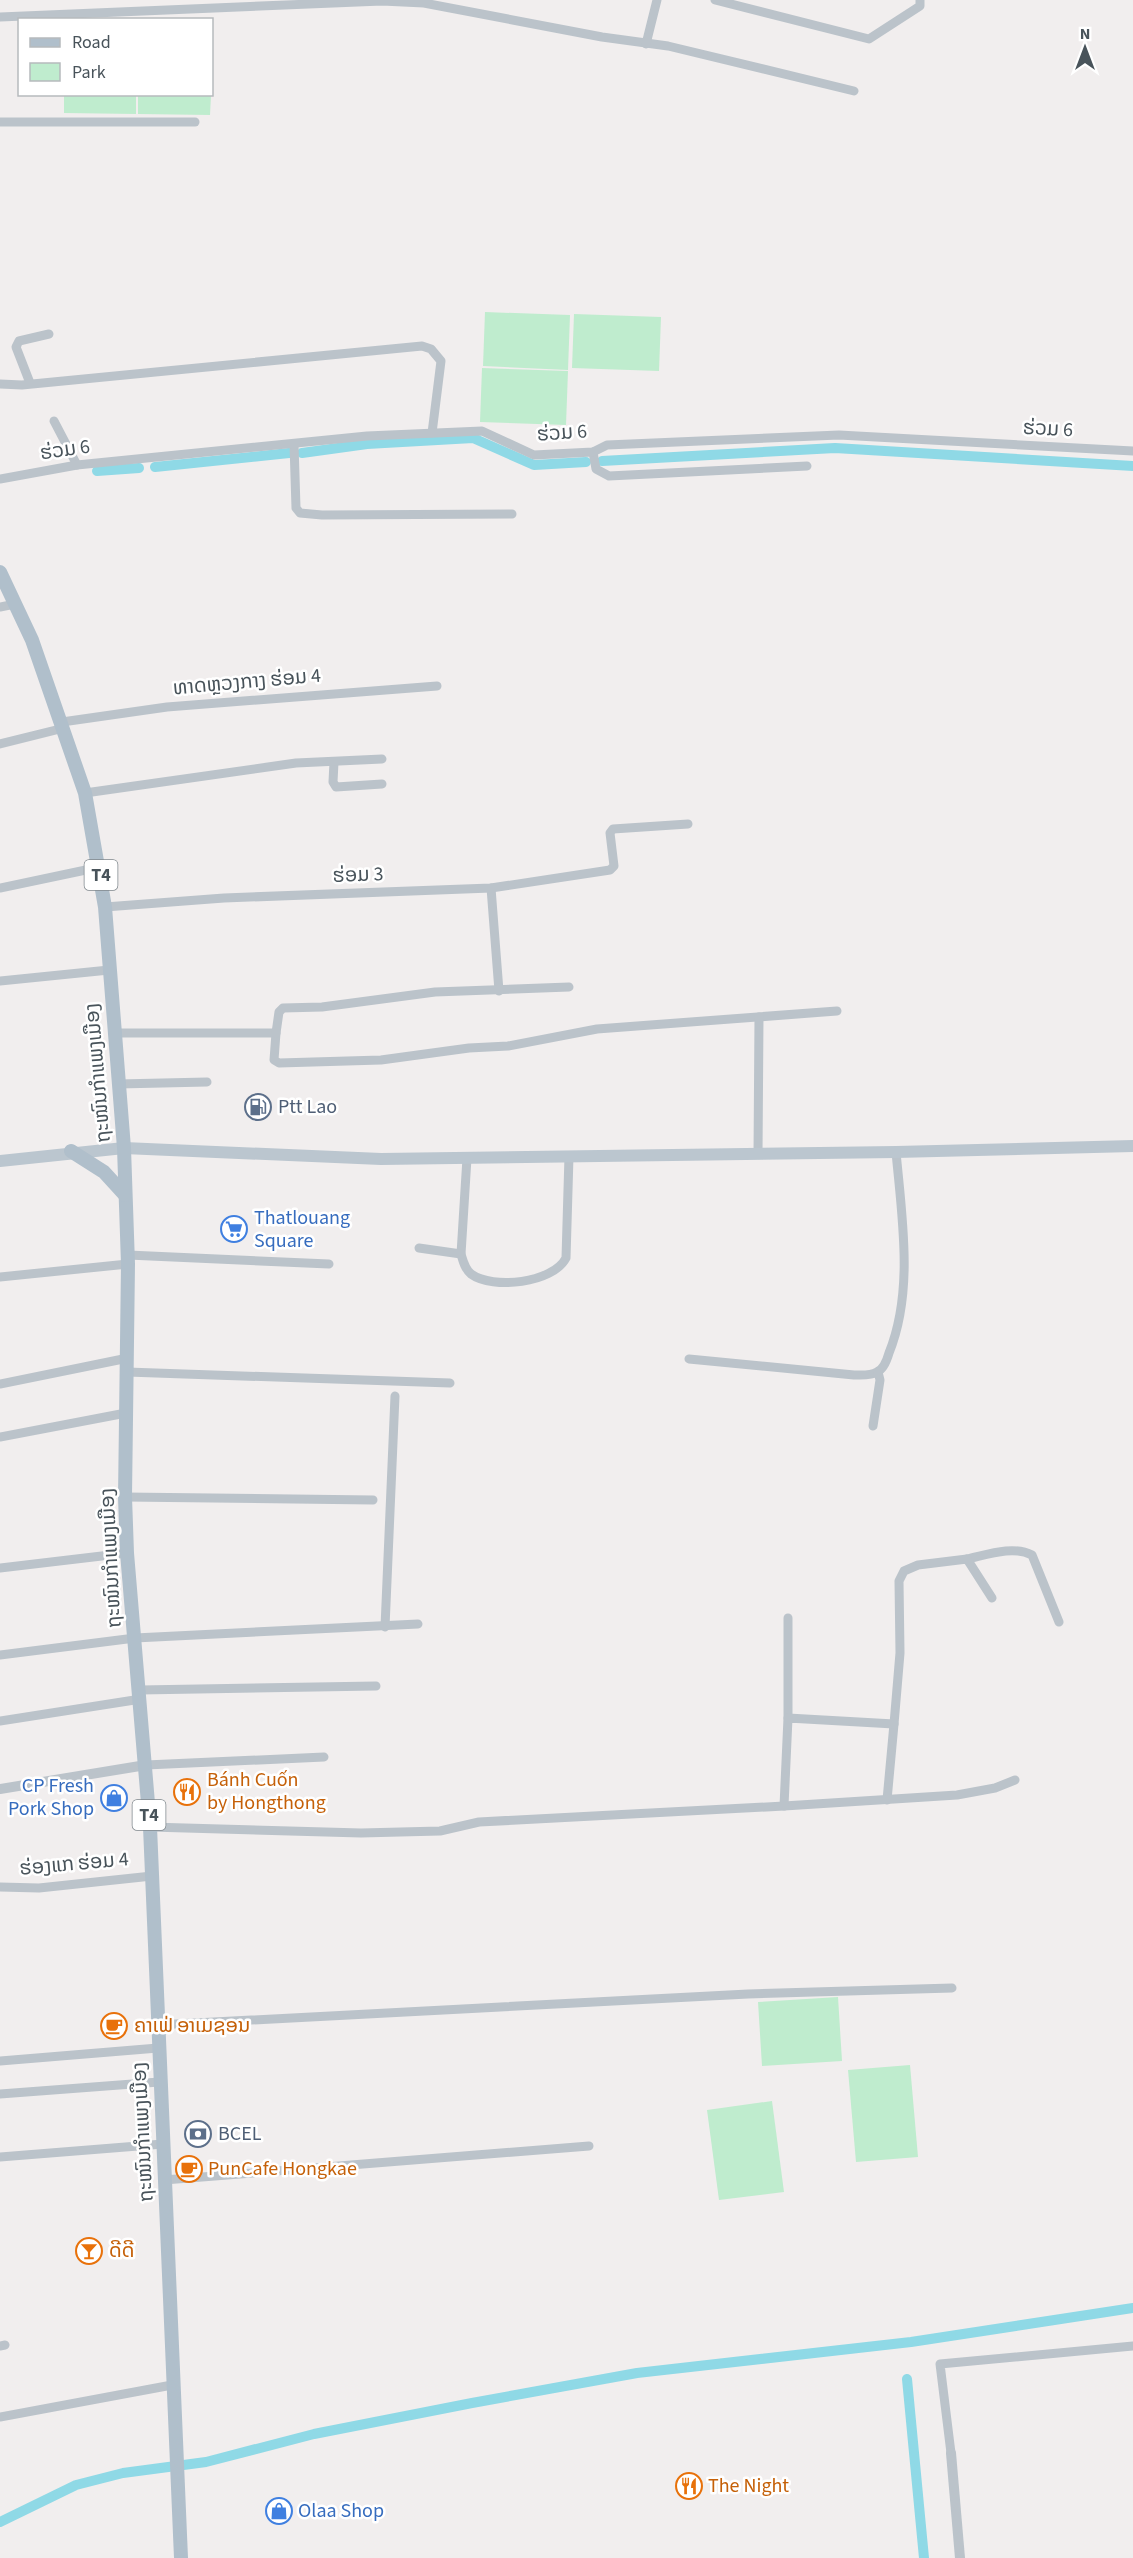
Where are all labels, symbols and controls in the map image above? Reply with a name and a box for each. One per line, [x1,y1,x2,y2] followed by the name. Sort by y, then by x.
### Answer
[18,18,213,96] legend
[1055,18,1115,78] north arrow
[1080,23,1090,45] text: N
[72,30,111,55] text: Road
[72,60,106,85] text: Park
[1022,414,1074,444] street label: ຮ່ວມ 6
[536,417,588,449] street label: ຮ່ວມ 6
[38,433,92,467] street label: ຮ່ວມ 6
[172,662,322,702] street label: ທາດຫຼວງກາງ ຮ່ອມ 4
[84,860,118,890] road number: T4
[332,860,384,890] street label: ຮ່ອມ 3
[78,1002,118,1144] street label: ຖະໜົນກຳແພງເມືອງ
[243,1092,273,1122] fuel station icon: Ptt Lao
[278,1093,337,1121] place label: Ptt Lao
[254,1204,350,1255] place label: Thatlouang Square
[219,1214,249,1244] supermarket icon: Thatlouang Square
[93,1487,129,1629] street label: ຖະໜົນກຳແພງເມືອງ
[207,1766,326,1817] place label: Bánh Cuốn by Hongthong
[8,1772,94,1823] place label: CP Fresh Pork Shop
[172,1777,202,1807] restaurant icon: Bánh Cuốn by Hongthong
[99,1783,129,1813] shop icon: CP Fresh Pork Shop
[132,1800,166,1830] road number: T4
[18,1845,130,1883] street label: ຮ່ອງແກ ຮ່ອມ 4
[99,2011,129,2041] cafe icon: ຄາເຟ່ ອາເມຊອນ
[134,2012,250,2040] place label: ຄາເຟ່ ອາເມຊອນ
[125,2061,161,2203] street label: ຖະໜົນກຳແພງເມືອງ
[183,2119,213,2149] bank icon: BCEL
[218,2120,262,2148] place label: BCEL
[174,2154,204,2184] cafe icon: PunCafe Hongkae
[208,2155,357,2183] place label: PunCafe Hongkae
[74,2236,104,2266] bar icon: ດີດີ
[109,2237,134,2265] place label: ດີດີ
[674,2471,704,2501] restaurant icon: The Night
[708,2472,789,2500] place label: The Night
[264,2496,294,2526] shop icon: Olaa Shop
[298,2497,384,2525] place label: Olaa Shop

